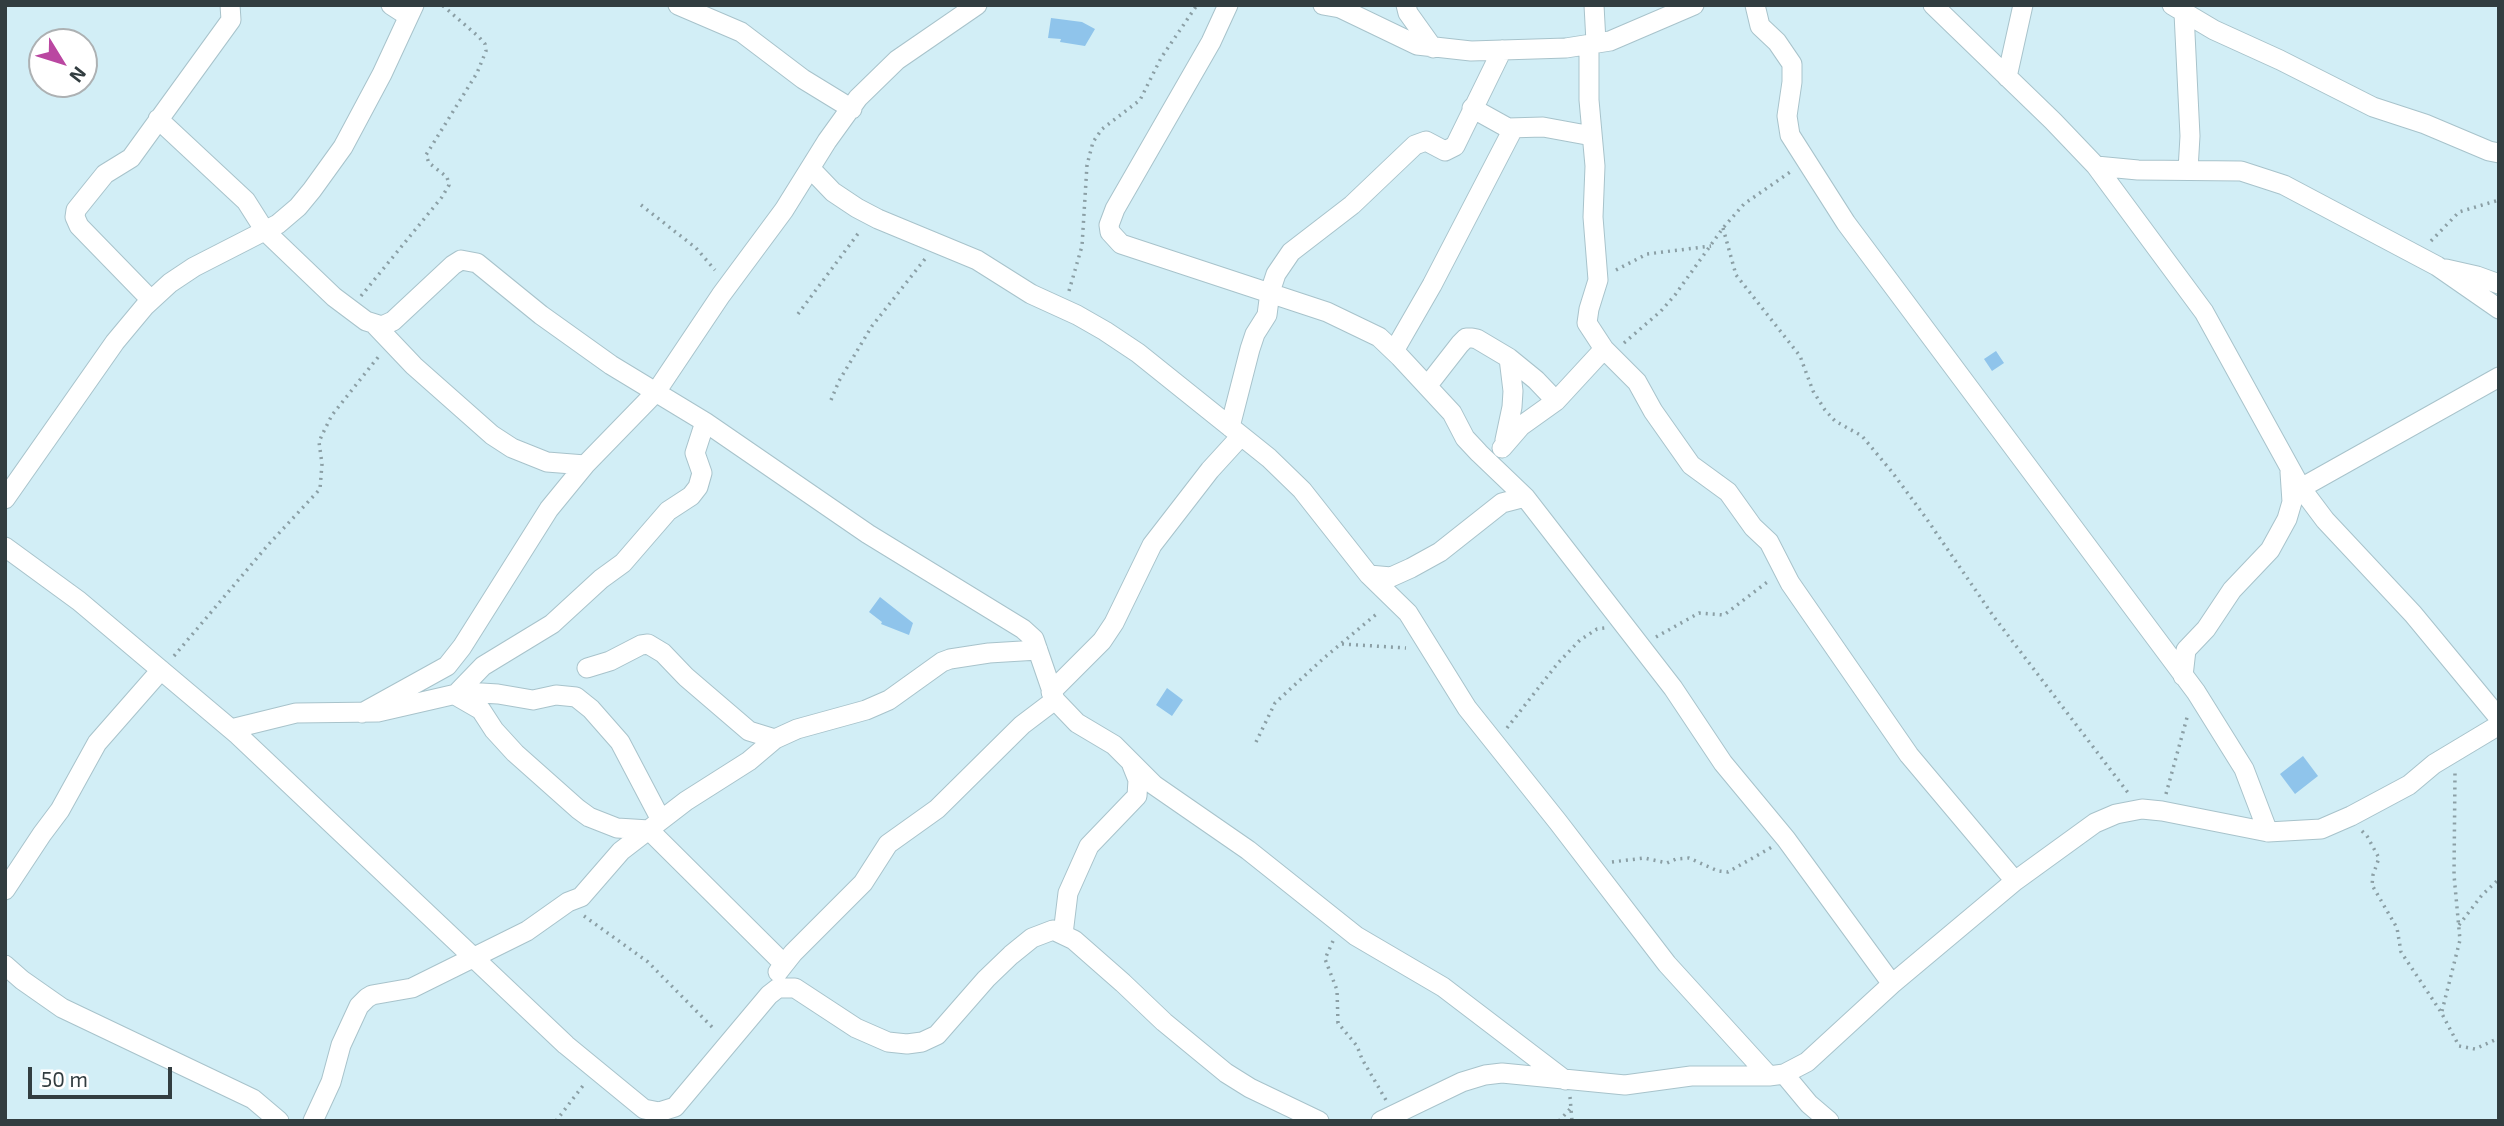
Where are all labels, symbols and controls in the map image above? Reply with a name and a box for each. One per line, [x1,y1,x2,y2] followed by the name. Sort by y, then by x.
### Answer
[28,28,98,98] north arrow
[65,63,92,87] text: N
[32,1052,175,1096] scale bar
[41,1066,88,1091] text: 50 m

